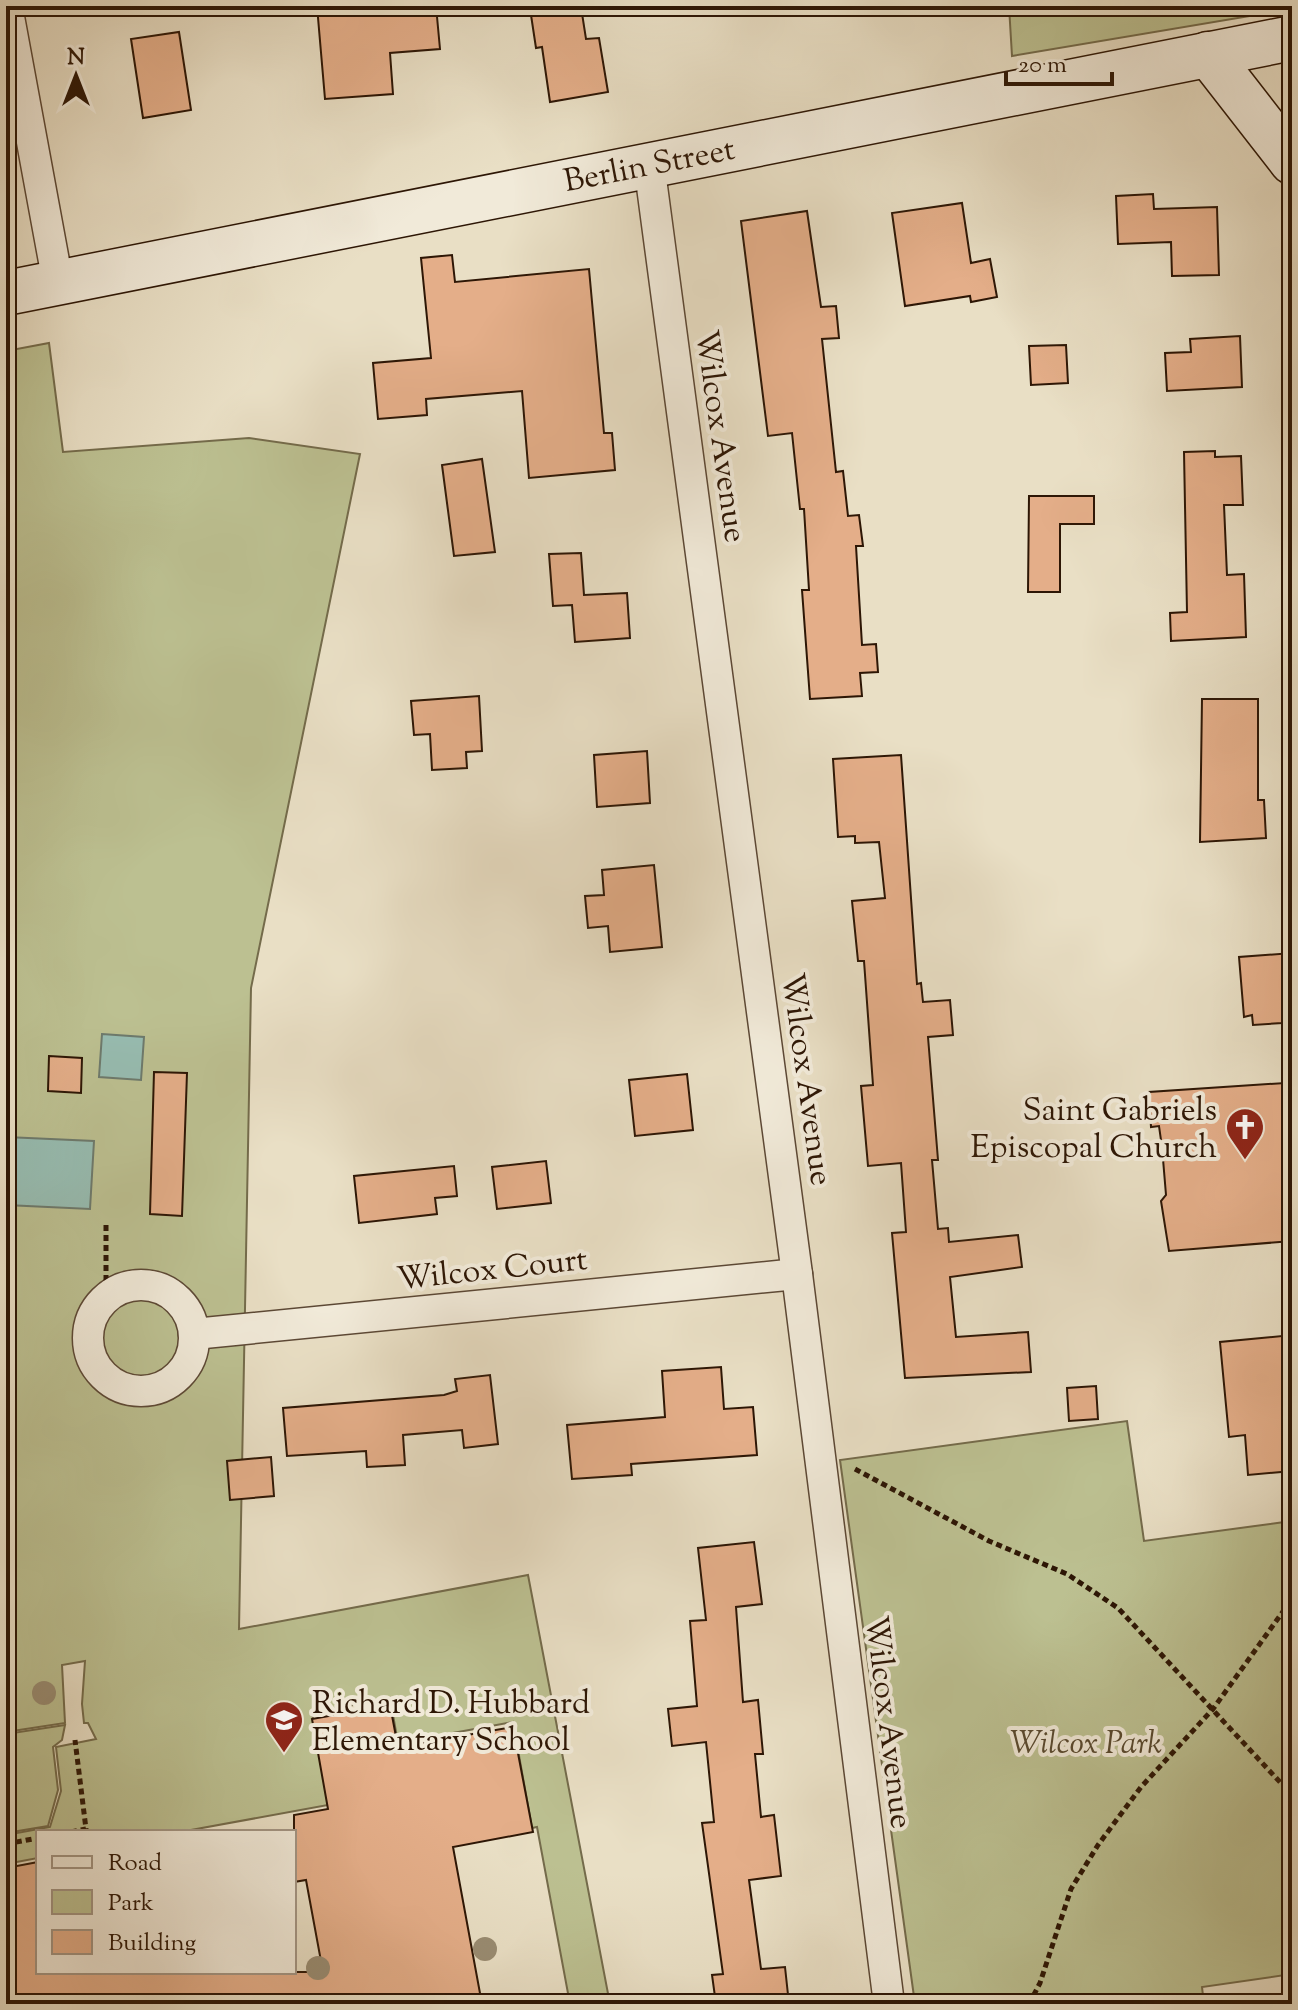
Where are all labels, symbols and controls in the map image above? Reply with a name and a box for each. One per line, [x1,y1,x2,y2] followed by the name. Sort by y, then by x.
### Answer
[36,36,116,116] north arrow
[1006,36,1112,86] scale bar
[67,43,85,75] text: N
[1018,49,1067,83] text: 20 m
[560,128,739,206] street label: Berlin Street
[681,327,757,546] street label: Wilcox Avenue
[767,970,843,1189] street label: Wilcox Avenue
[971,1089,1217,1172] place label: Saint Gabriels Episcopal Church
[1224,1106,1266,1161] church icon: Saint Gabriels Episcopal Church
[395,1238,590,1304] street label: Wilcox Court
[851,1613,923,1832] street label: Wilcox Avenue
[312,1682,590,1765] place label: Richard D. Hubbard Elementary School
[263,1699,305,1754] school or university icon: Richard D. Hubbard Elementary School
[1010,1722,1162,1768] park label: Wilcox Park
[36,1830,296,1974] legend
[108,1847,162,1881] text: Road
[108,1887,154,1921] text: Park
[108,1927,197,1961] text: Building

